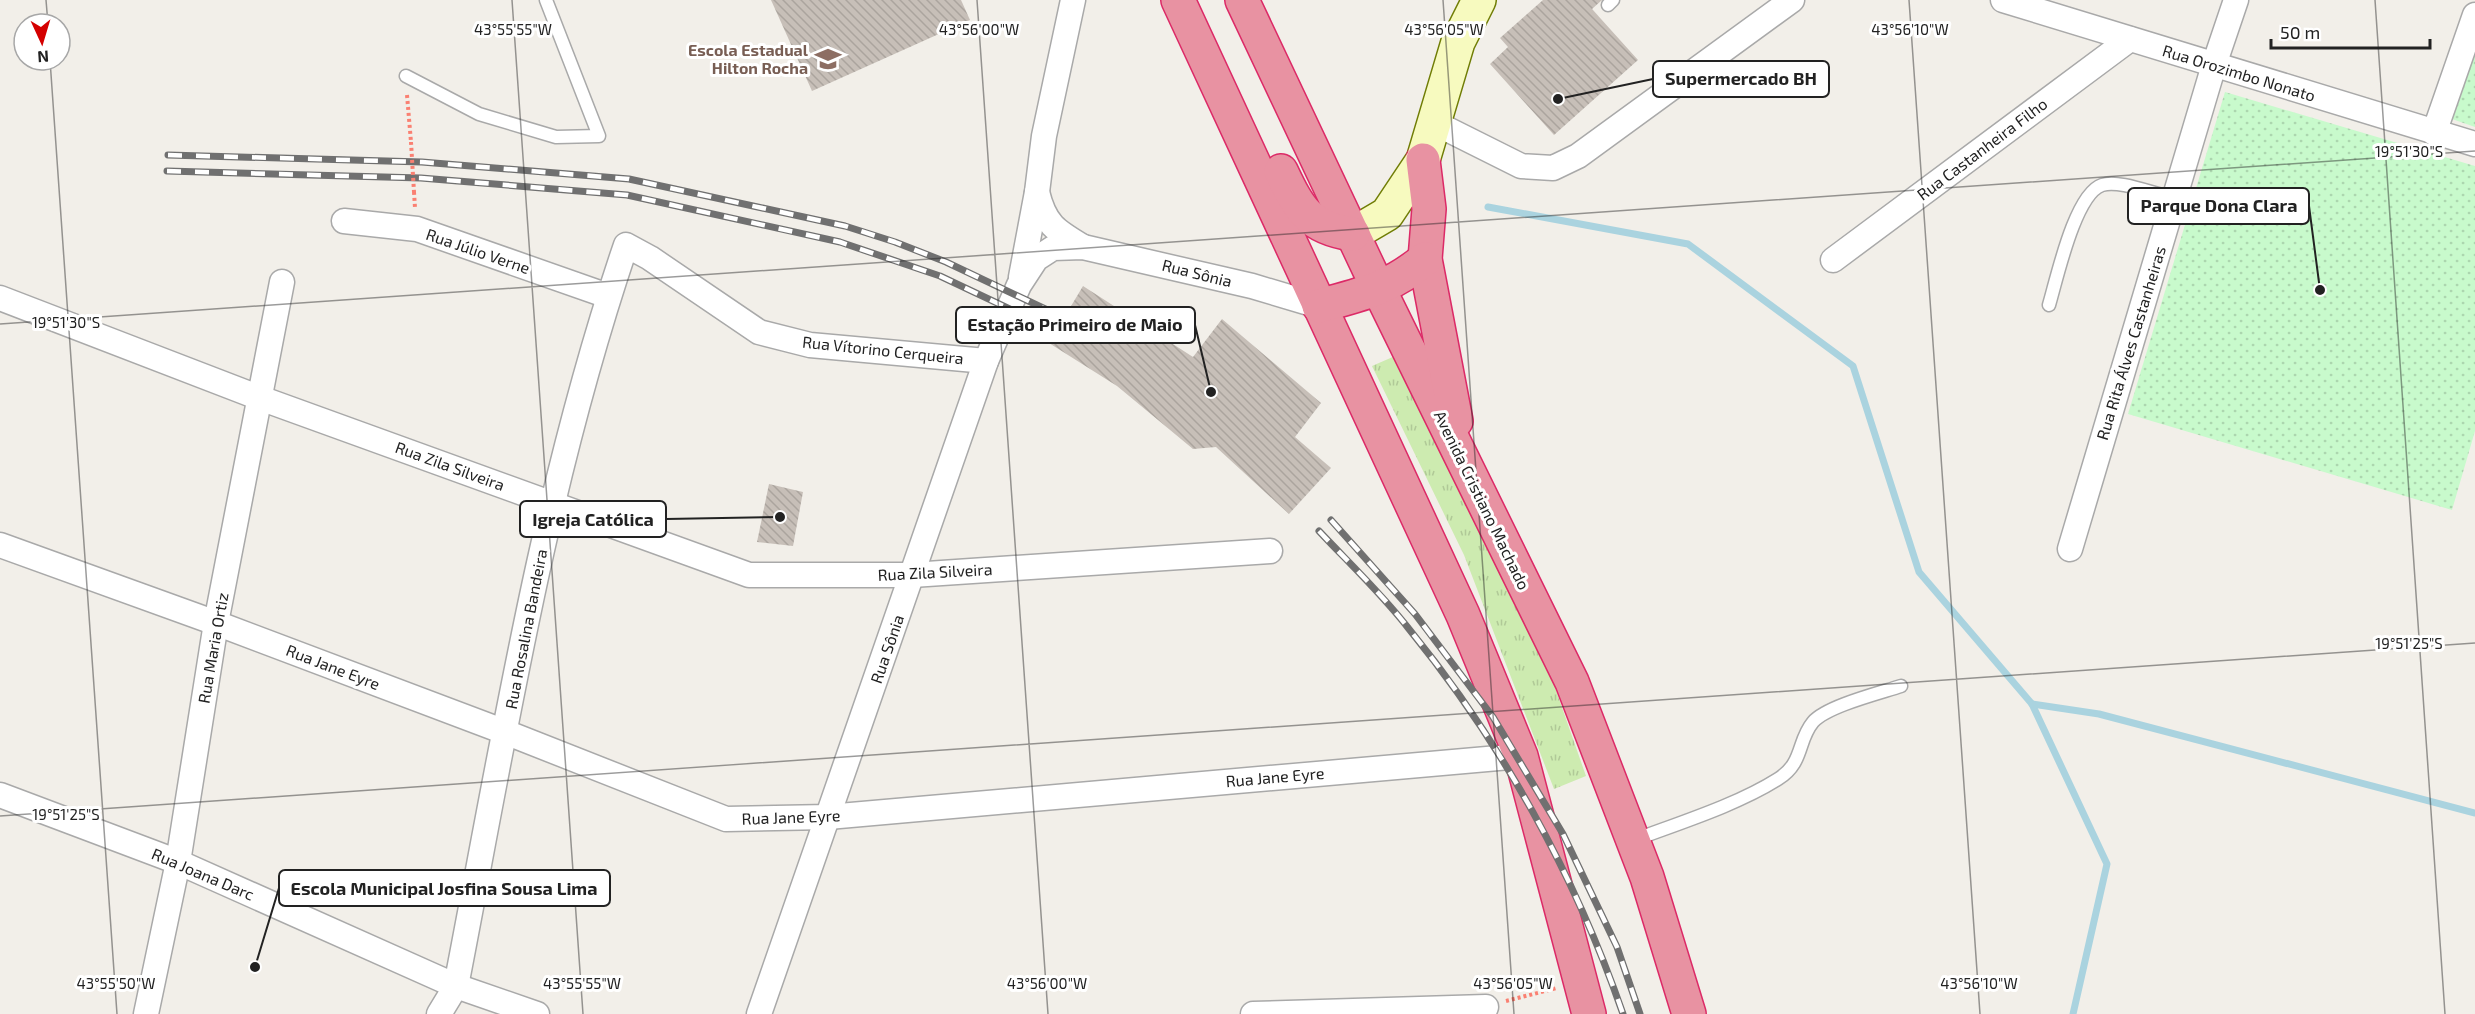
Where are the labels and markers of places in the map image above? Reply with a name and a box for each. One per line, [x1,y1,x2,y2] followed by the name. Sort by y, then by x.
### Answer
[688,40,809,77] place label: Escola Estadual Hilton Rocha
[813,44,843,74] school or university icon: Escola Estadual Hilton Rocha
[1653,61,1829,97] callout: Supermercado BH
[2128,188,2309,224] callout: Parque Dona Clara
[956,307,1195,343] callout: Estação Primeiro de Maio
[520,501,666,537] callout: Igreja Católica
[279,870,610,906] callout: Escola Municipal Josfina Sousa Lima

